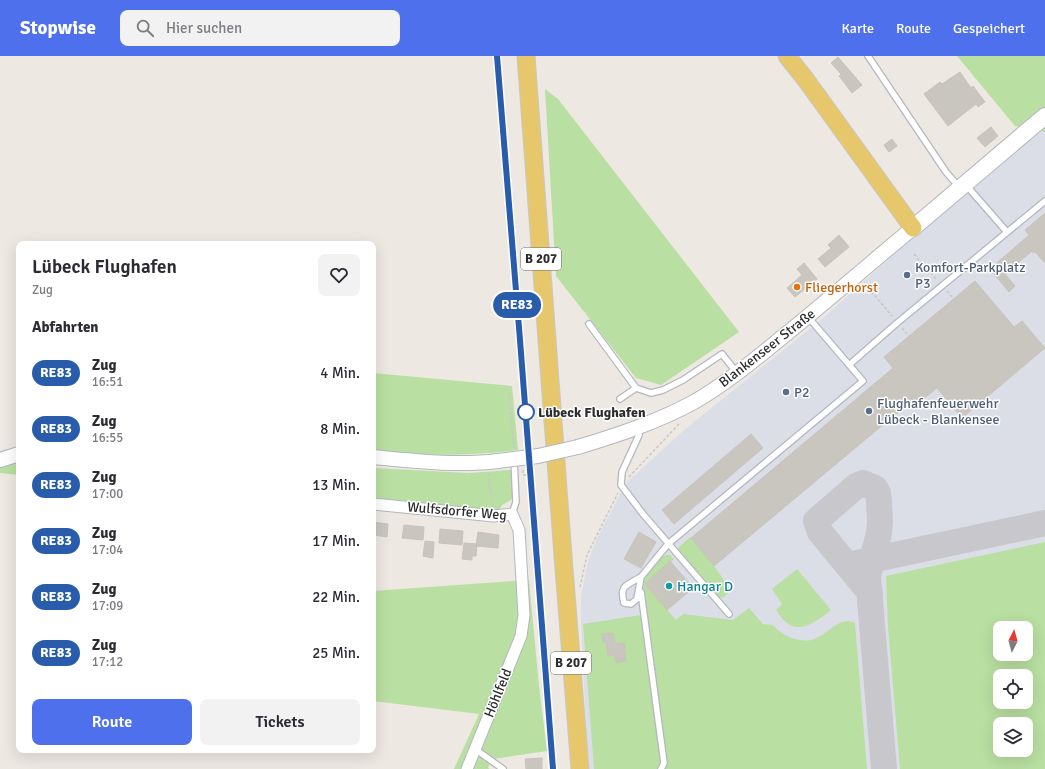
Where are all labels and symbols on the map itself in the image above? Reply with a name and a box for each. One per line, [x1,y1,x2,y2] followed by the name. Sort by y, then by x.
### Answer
[521,248,561,270] road number: B 207
[915,259,1025,292] place label: Komfort-Parkplatz P3
[902,270,912,280] marker: Komfort-Parkplatz P3
[805,279,878,296] place label: Fliegerhorst
[792,282,802,292] marker: Fliegerhorst
[489,292,545,318] line badge: RE83
[715,305,819,391] street label: Blankenseer Straße
[794,384,810,401] place label: P2
[781,387,791,397] marker: P2
[877,395,1000,428] place label: Flughafenfeuerwehr Lübeck - Blankensee
[517,403,535,421] marker: Lübeck Flughafen
[538,404,646,421] place label: Lübeck Flughafen
[864,406,874,416] marker: Flughafenfeuerwehr Lübeck - Blankensee
[407,498,507,524] street label: Wulfsdorfer Weg
[677,578,733,595] place label: Hangar D
[664,581,674,591] marker: Hangar D
[993,621,1033,661] north arrow
[551,652,591,674] road number: B 207
[480,666,516,720] street label: Höhlfeld

